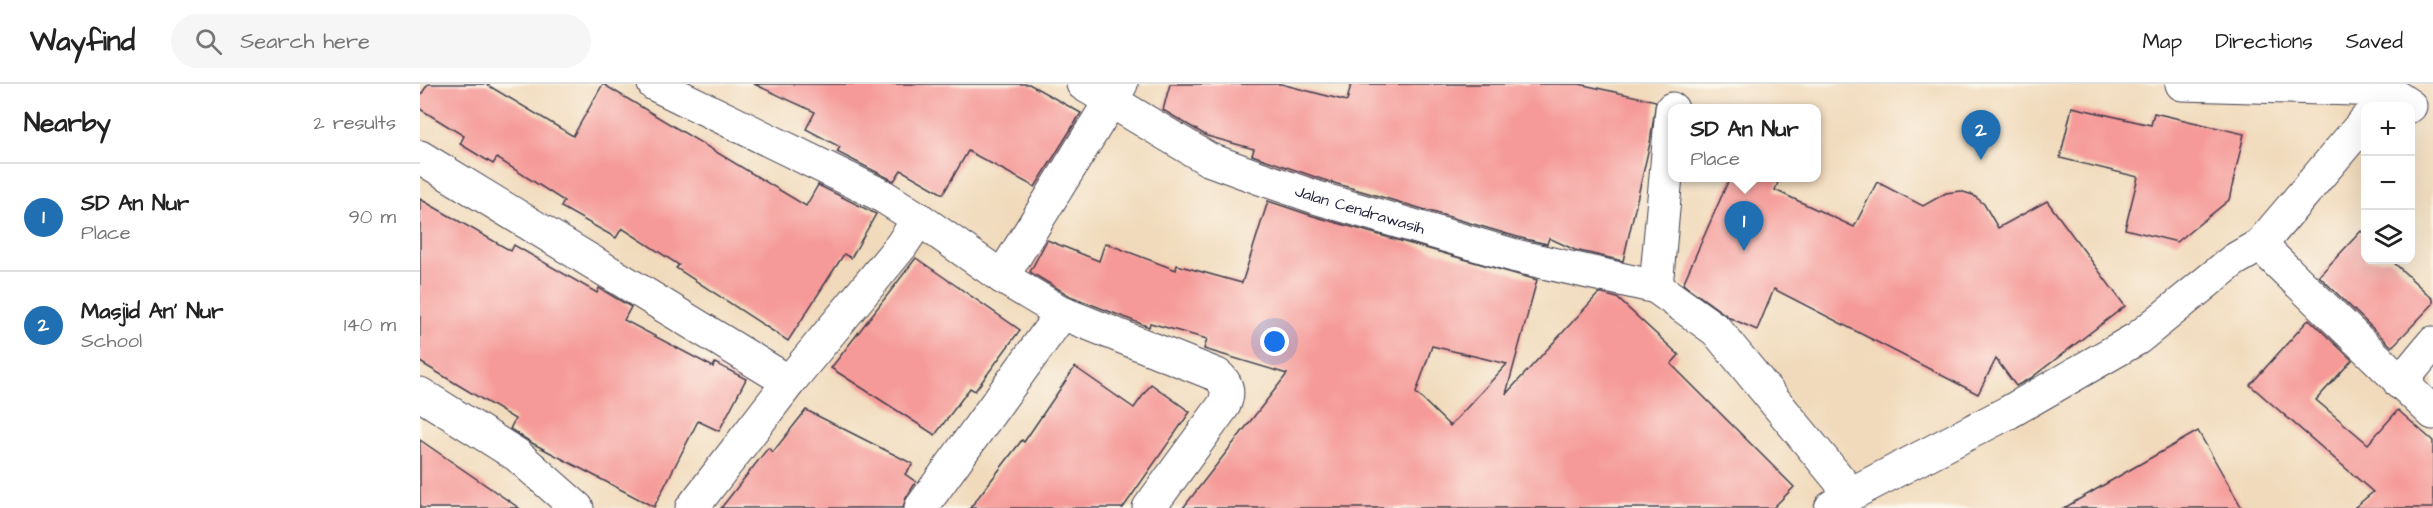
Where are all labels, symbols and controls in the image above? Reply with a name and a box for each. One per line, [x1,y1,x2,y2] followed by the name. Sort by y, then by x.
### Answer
[171,14,591,68] search box
[30,22,135,61] text: Wayfind
[192,25,225,58] icon: search
[240,26,370,57] text: Search here
[2142,27,2182,56] text: Map
[2215,27,2313,56] text: Directions
[2346,27,2403,56] text: Saved
[2361,102,2415,264] map controls
[2361,102,2415,156] button: +
[1668,104,1821,182] popup
[24,105,111,141] text: Nearby
[313,109,396,137] text: 2 results
[1962,110,2000,160] pin: 2
[1690,114,1799,145] text: SD An Nur
[1690,145,1740,173] text: Place
[2361,156,2415,210] button: −
[1292,180,1427,240] street label: Jalan Cendrawasih
[81,188,189,219] text: SD An Nur
[1724,202,1764,251] pin: 1
[42,203,45,231] text: 1
[348,203,396,231] text: 90 m
[2361,210,2415,264] button: layers
[81,219,131,247] text: Place
[81,296,223,327] text: Masjid An' Nur
[38,311,49,339] text: 2
[344,311,396,339] text: 140 m
[81,327,142,355] text: School
[1260,327,1289,356] your location

